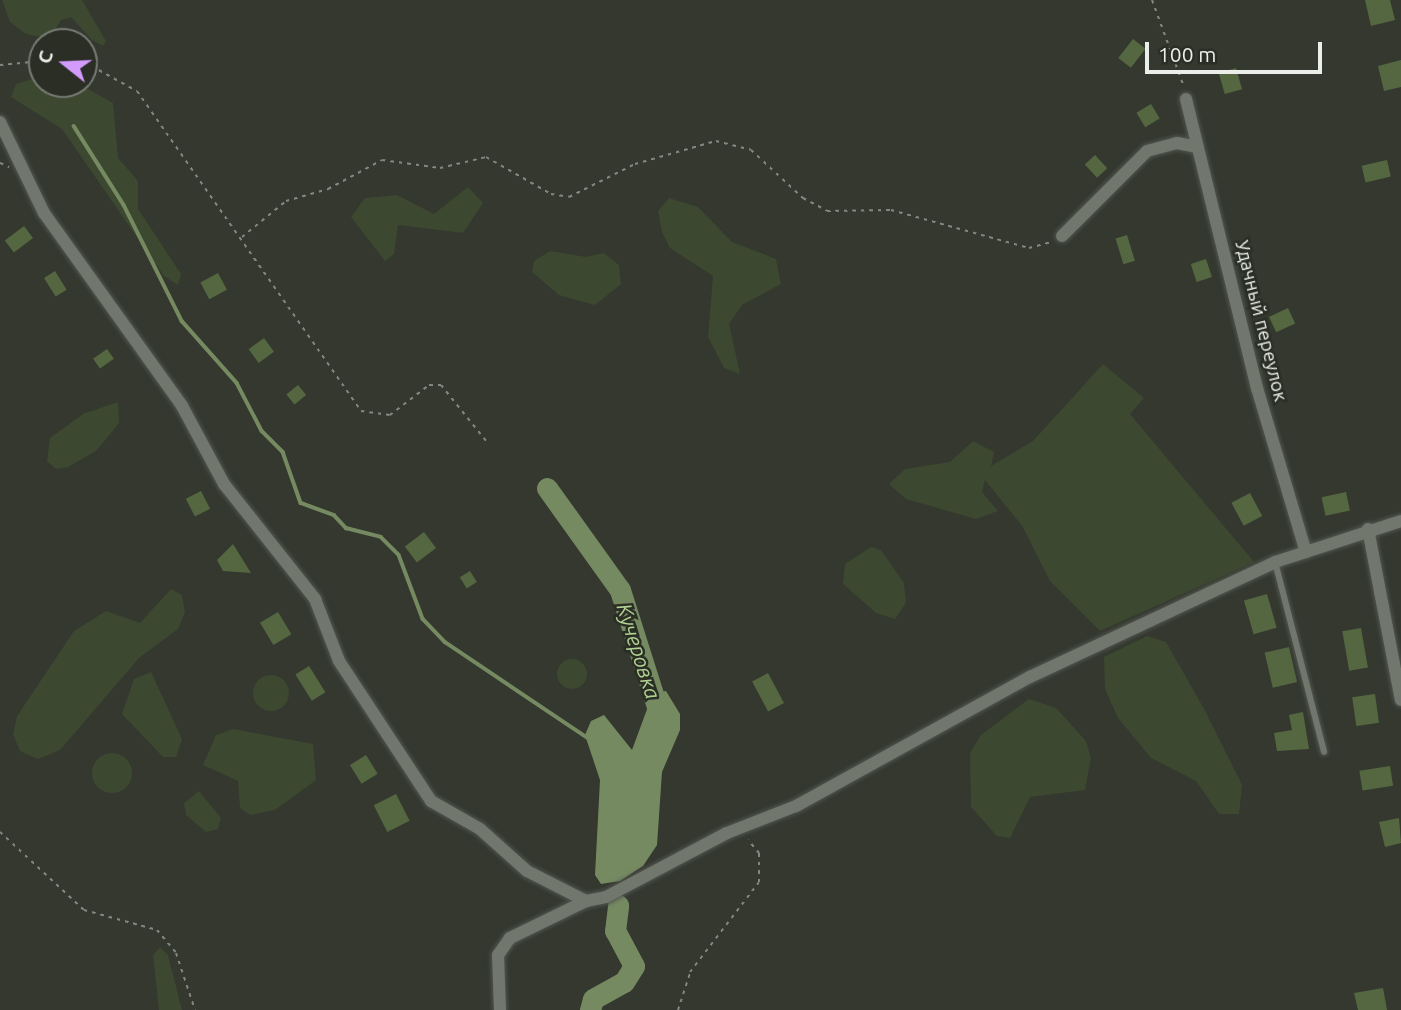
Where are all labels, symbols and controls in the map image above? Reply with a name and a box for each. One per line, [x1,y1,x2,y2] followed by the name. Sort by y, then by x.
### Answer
[28,28,98,98] north arrow
[1149,28,1326,72] scale bar
[1158,42,1216,66] text: 100 m
[33,48,57,66] text: С
[1230,238,1292,404] street label: Удачный переулок
[612,600,666,702] water label: Кучеровка

